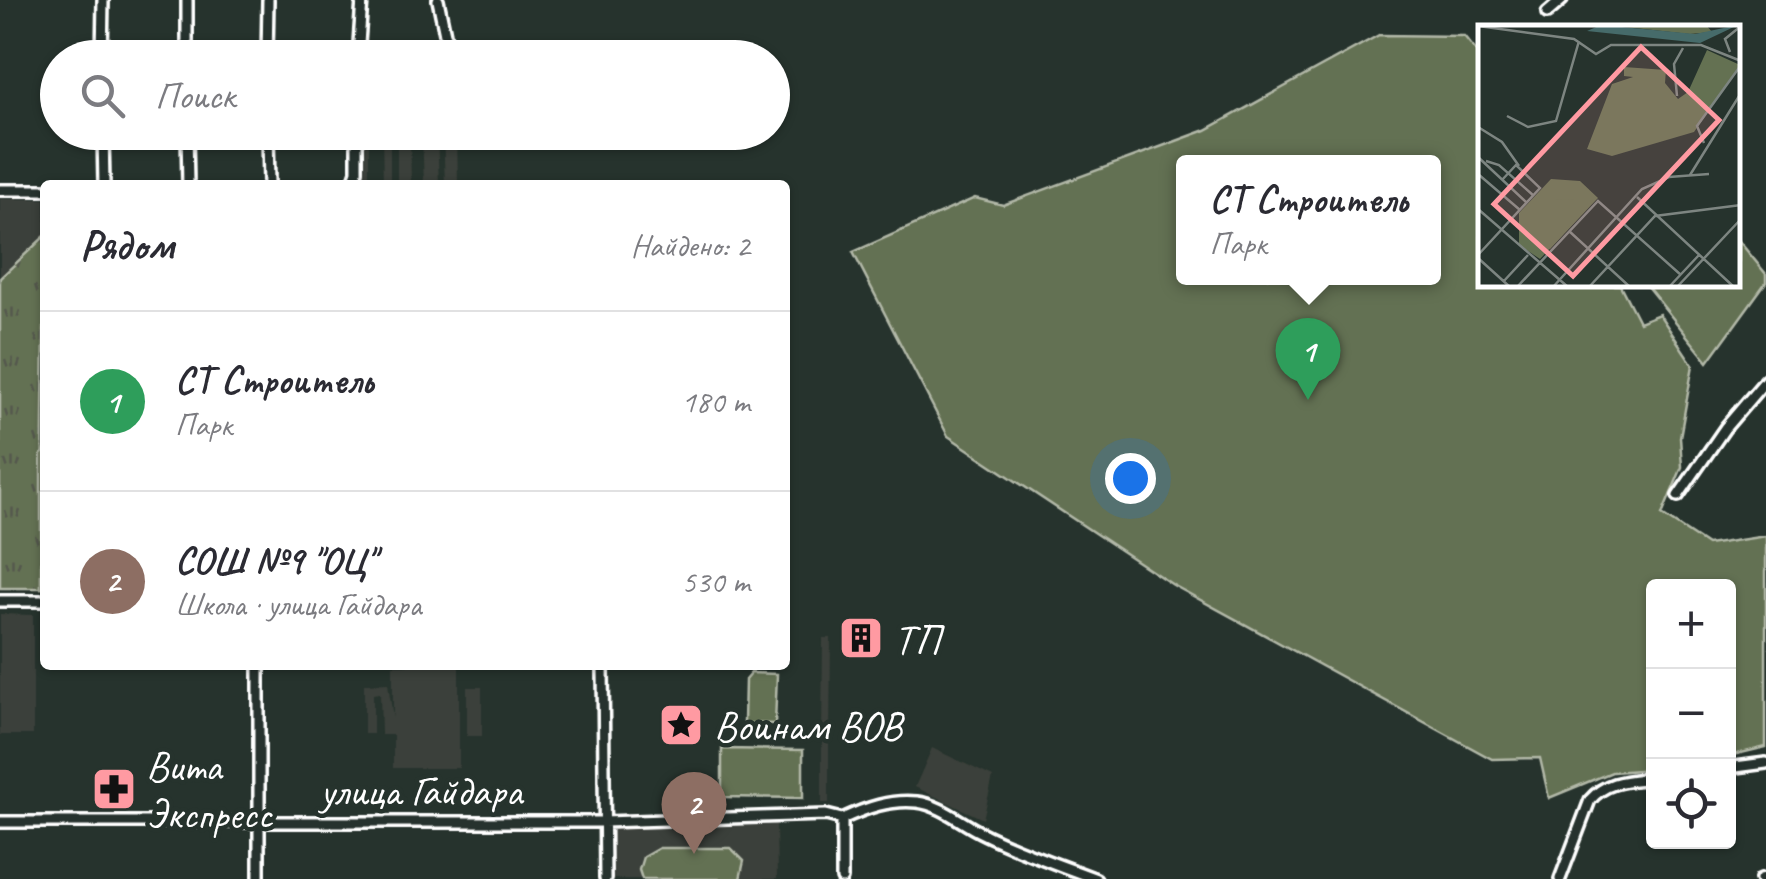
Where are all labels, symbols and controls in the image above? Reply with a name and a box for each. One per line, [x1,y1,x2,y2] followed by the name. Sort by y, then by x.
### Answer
[1478,25,1741,288] inset map
[40,40,790,150] search box
[75,68,130,123] icon: search
[155,72,235,119] text: Поиск
[1176,155,1441,285] popup
[1210,176,1407,223] text: СТ Строитель
[80,219,174,272] text: Рядом
[1210,223,1267,264] text: Парк
[631,225,750,266] text: Найдено: 2
[1276,318,1340,400] pin: 1
[175,357,373,404] text: СТ Строитель
[105,381,120,422] text: 1
[681,381,750,422] text: 180 m
[175,404,232,445] text: Парк
[1105,453,1156,504] your location
[175,537,375,584] text: СОШ №9 "ОЦ"
[105,561,120,602] text: 2
[681,561,750,602] text: 530 m
[1646,579,1736,849] map controls
[1646,579,1736,669] button: +
[175,584,421,625] text: Школа · улица Гайдара
[894,613,945,666] place label: ТП
[838,615,884,661] building icon: ТП
[1646,669,1736,759] button: −
[714,700,906,753] place label: Воинам ВОВ
[658,702,704,748] place icon: Воинам ВОВ
[146,740,274,841] place label: Вита Экспресс
[1646,759,1736,849] button: locate
[317,765,525,818] street label: улица Гайдара
[91,766,137,812] pharmacy icon: Вита Экспресс
[662,772,726,854] pin: 2

